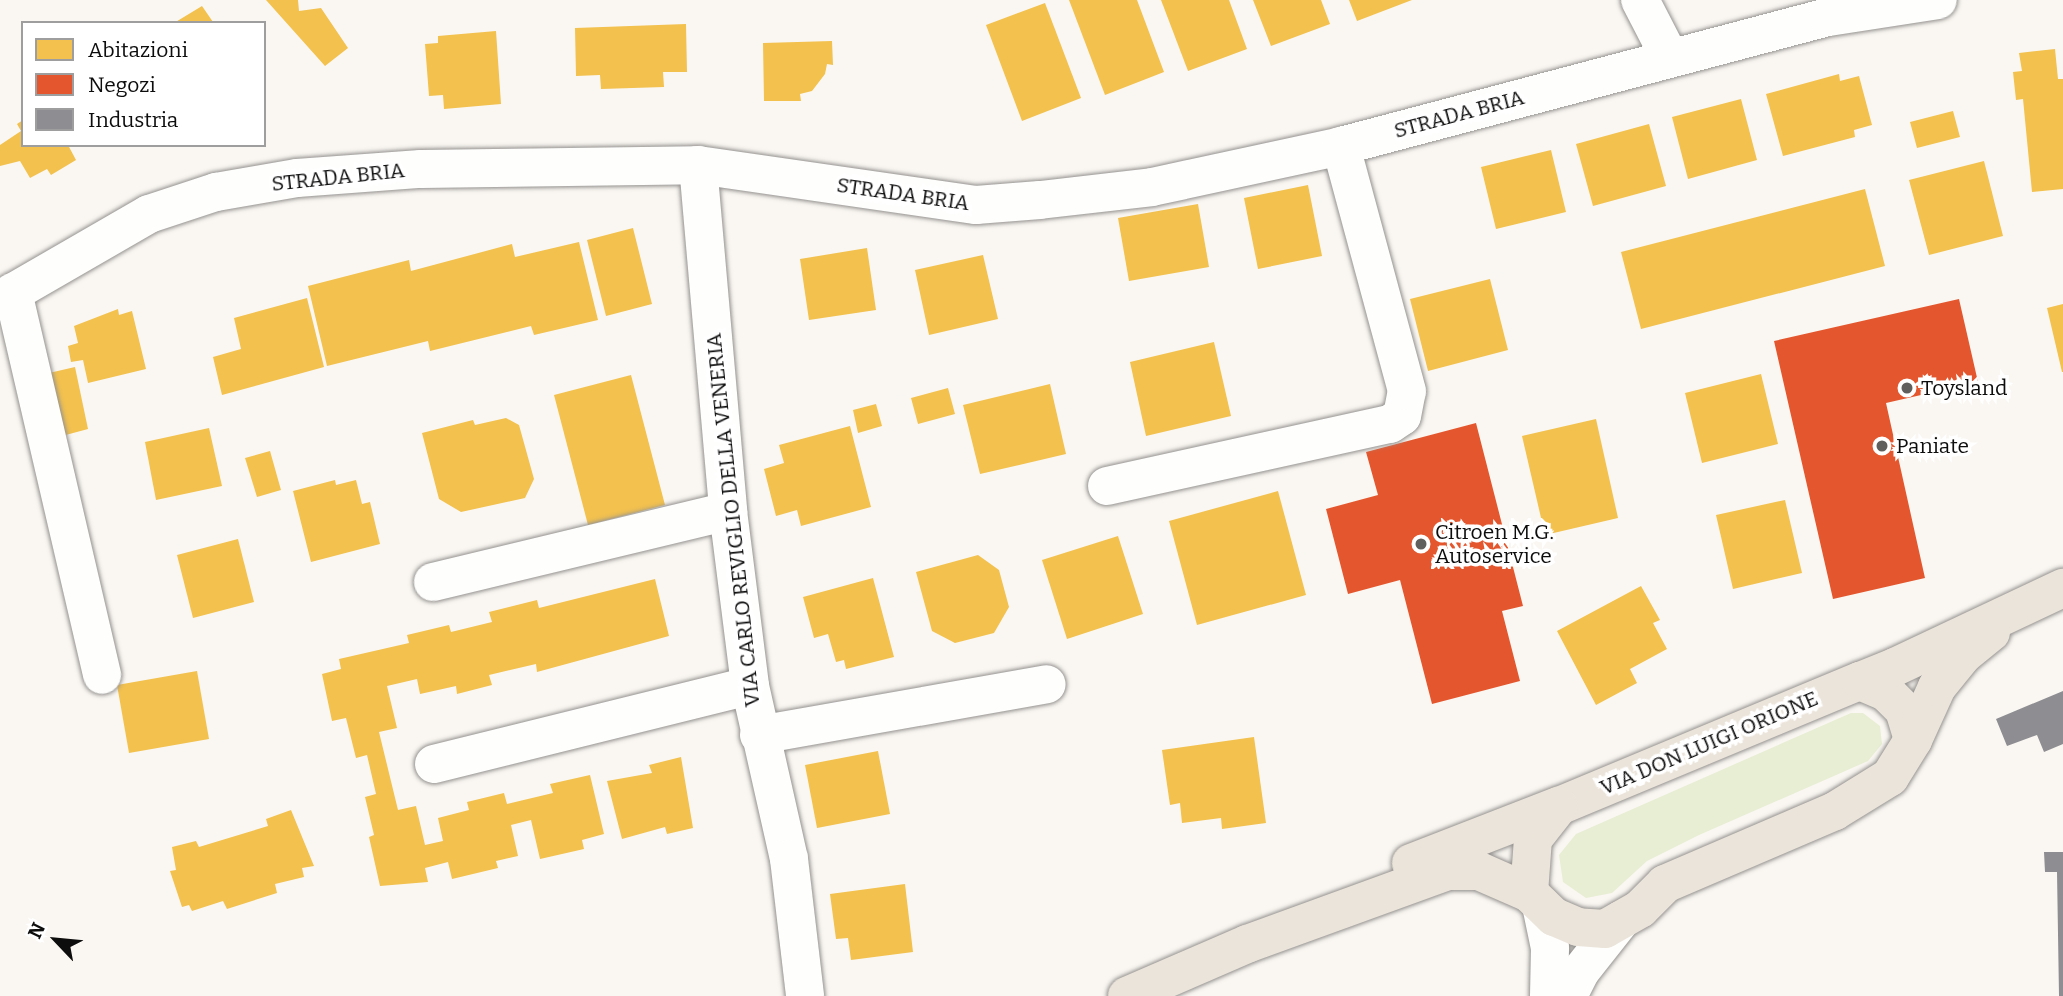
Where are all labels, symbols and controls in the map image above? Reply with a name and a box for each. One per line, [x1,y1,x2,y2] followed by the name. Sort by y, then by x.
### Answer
[21,21,266,147] legend
[88,37,188,63] text: Abitazioni
[88,72,156,98] text: Negozi
[1391,85,1527,143] street label: STRADA BRIA
[88,107,178,133] text: Industria
[270,157,406,197] street label: STRADA BRIA
[835,172,971,216] street label: STRADA BRIA
[701,332,765,708] street label: VIA CARLO REVIGLIO DELLA VENERIA
[1921,375,2008,401] place label: Toysland
[1899,380,1915,396] marker: Toysland
[1896,433,1969,459] place label: Paniate
[1874,438,1890,454] marker: Paniate
[1435,519,1554,569] place label: Citroen M.G. Autoservice
[1413,536,1429,552] marker: Citroen M.G. Autoservice
[1596,686,1822,800] street label: VIA DON LUIGI ORIONE
[21,905,91,975] north arrow
[23,919,50,942] text: N

